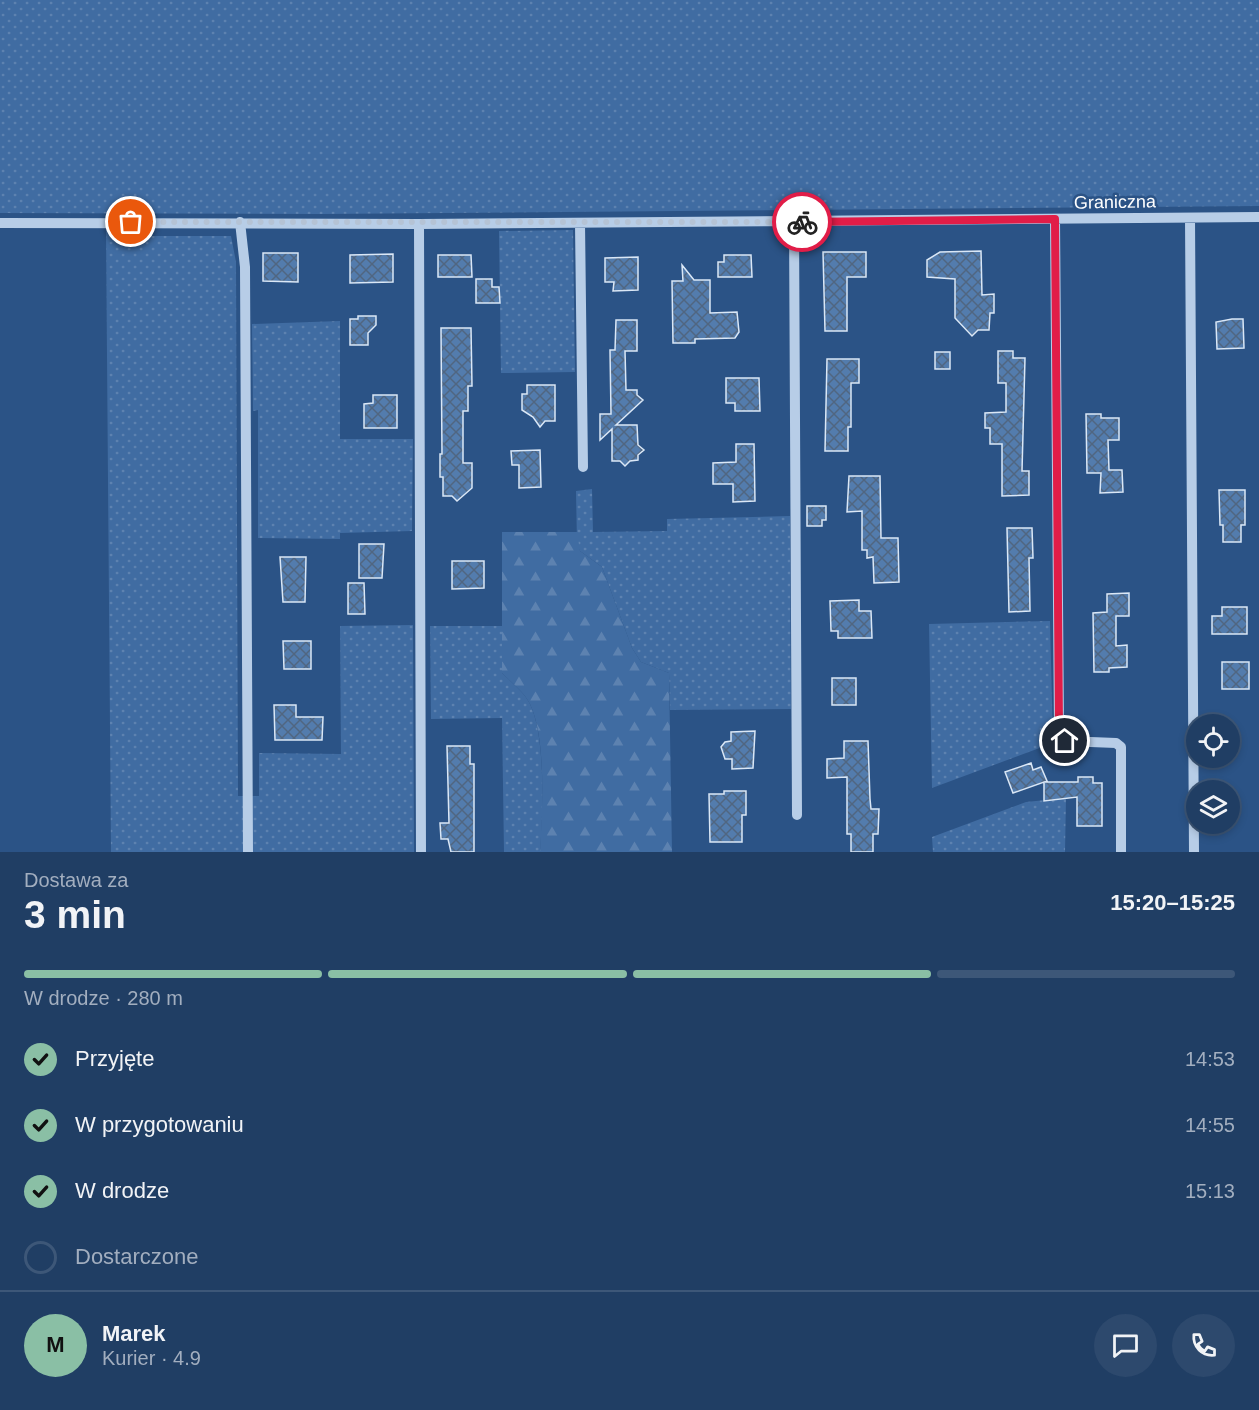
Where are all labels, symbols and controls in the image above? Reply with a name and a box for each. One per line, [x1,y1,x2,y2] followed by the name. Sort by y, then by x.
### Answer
[1074,191,1157,213] street label: Graniczna
[772,192,832,252] courier
[105,196,156,247] pin
[114,205,147,238] icon: bag
[786,206,819,239] icon: bike
[1186,714,1240,834] map controls
[1186,714,1240,768] button: locate
[1039,715,1090,766] pin
[1048,724,1081,757] icon: home
[1186,780,1240,834] button: layers
[24,869,129,891] text: Dostawa za
[1110,890,1235,915] text: 15:20–15:25
[24,893,126,936] text: 3 min
[24,987,183,1009] text: W drodze · 280 m
[24,1043,57,1076] icon: check
[75,1046,154,1071] text: Przyjęte
[1185,1048,1235,1070] text: 14:53
[24,1109,57,1142] icon: check
[75,1112,244,1137] text: W przygotowaniu
[1185,1114,1235,1136] text: 14:55
[24,1175,57,1208] icon: check
[75,1178,169,1203] text: W drodze
[1185,1180,1235,1202] text: 15:13
[75,1244,199,1269] text: Dostarczone
[1094,1314,1157,1377] button: chat
[1172,1314,1235,1377] button: phone
[102,1321,166,1346] text: Marek
[46,1332,65,1357] text: M
[102,1347,201,1369] text: Kurier · 4.9

